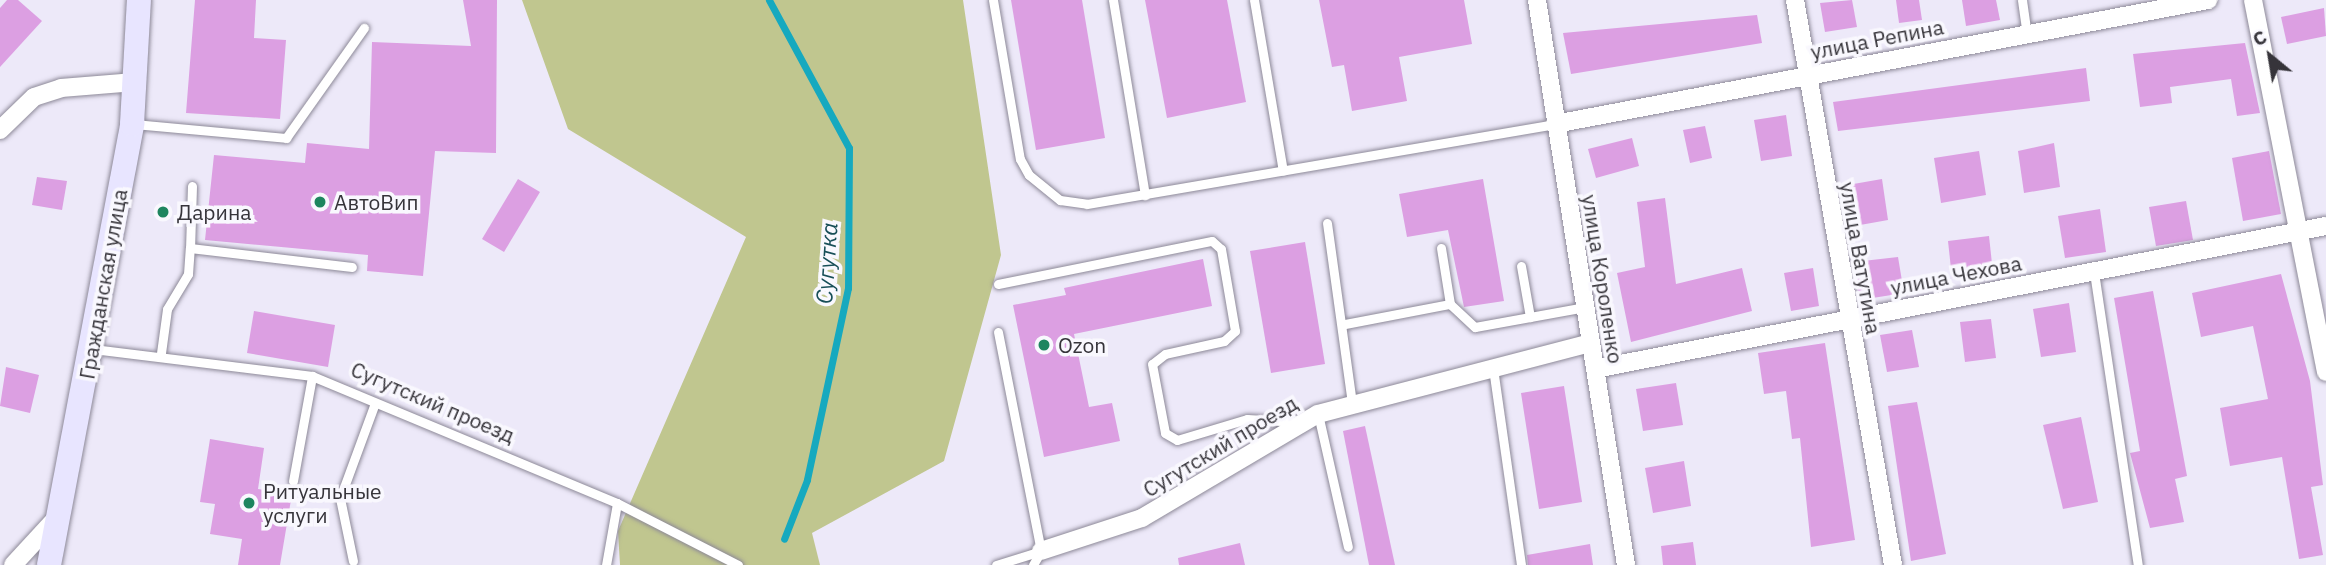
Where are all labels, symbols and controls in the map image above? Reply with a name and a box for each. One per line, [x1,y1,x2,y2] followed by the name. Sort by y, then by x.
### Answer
[1808,14,1946,64] street label: улица Репина
[2235,21,2305,91] north arrow
[2248,24,2271,51] text: С
[1835,180,1887,336] street label: улица Ватутина
[74,187,132,381] street label: Гражданская улица
[334,189,418,215] place label: АвтоВип
[1577,193,1629,365] street label: улица Короленко
[312,194,328,210] marker: АвтоВип
[177,199,251,225] place label: Дарина
[155,204,171,220] marker: Дарина
[809,221,843,305] water label: Сугутка
[1888,250,2024,300] street label: улица Чехова
[1058,332,1106,358] place label: Ozon
[1036,337,1052,353] marker: Ozon
[347,356,519,448] street label: Сугутский проезд
[1138,390,1302,502] street label: Сугутский проезд
[263,478,382,528] place label: Ритуальные услуги
[241,495,257,511] marker: Ритуальные услуги

